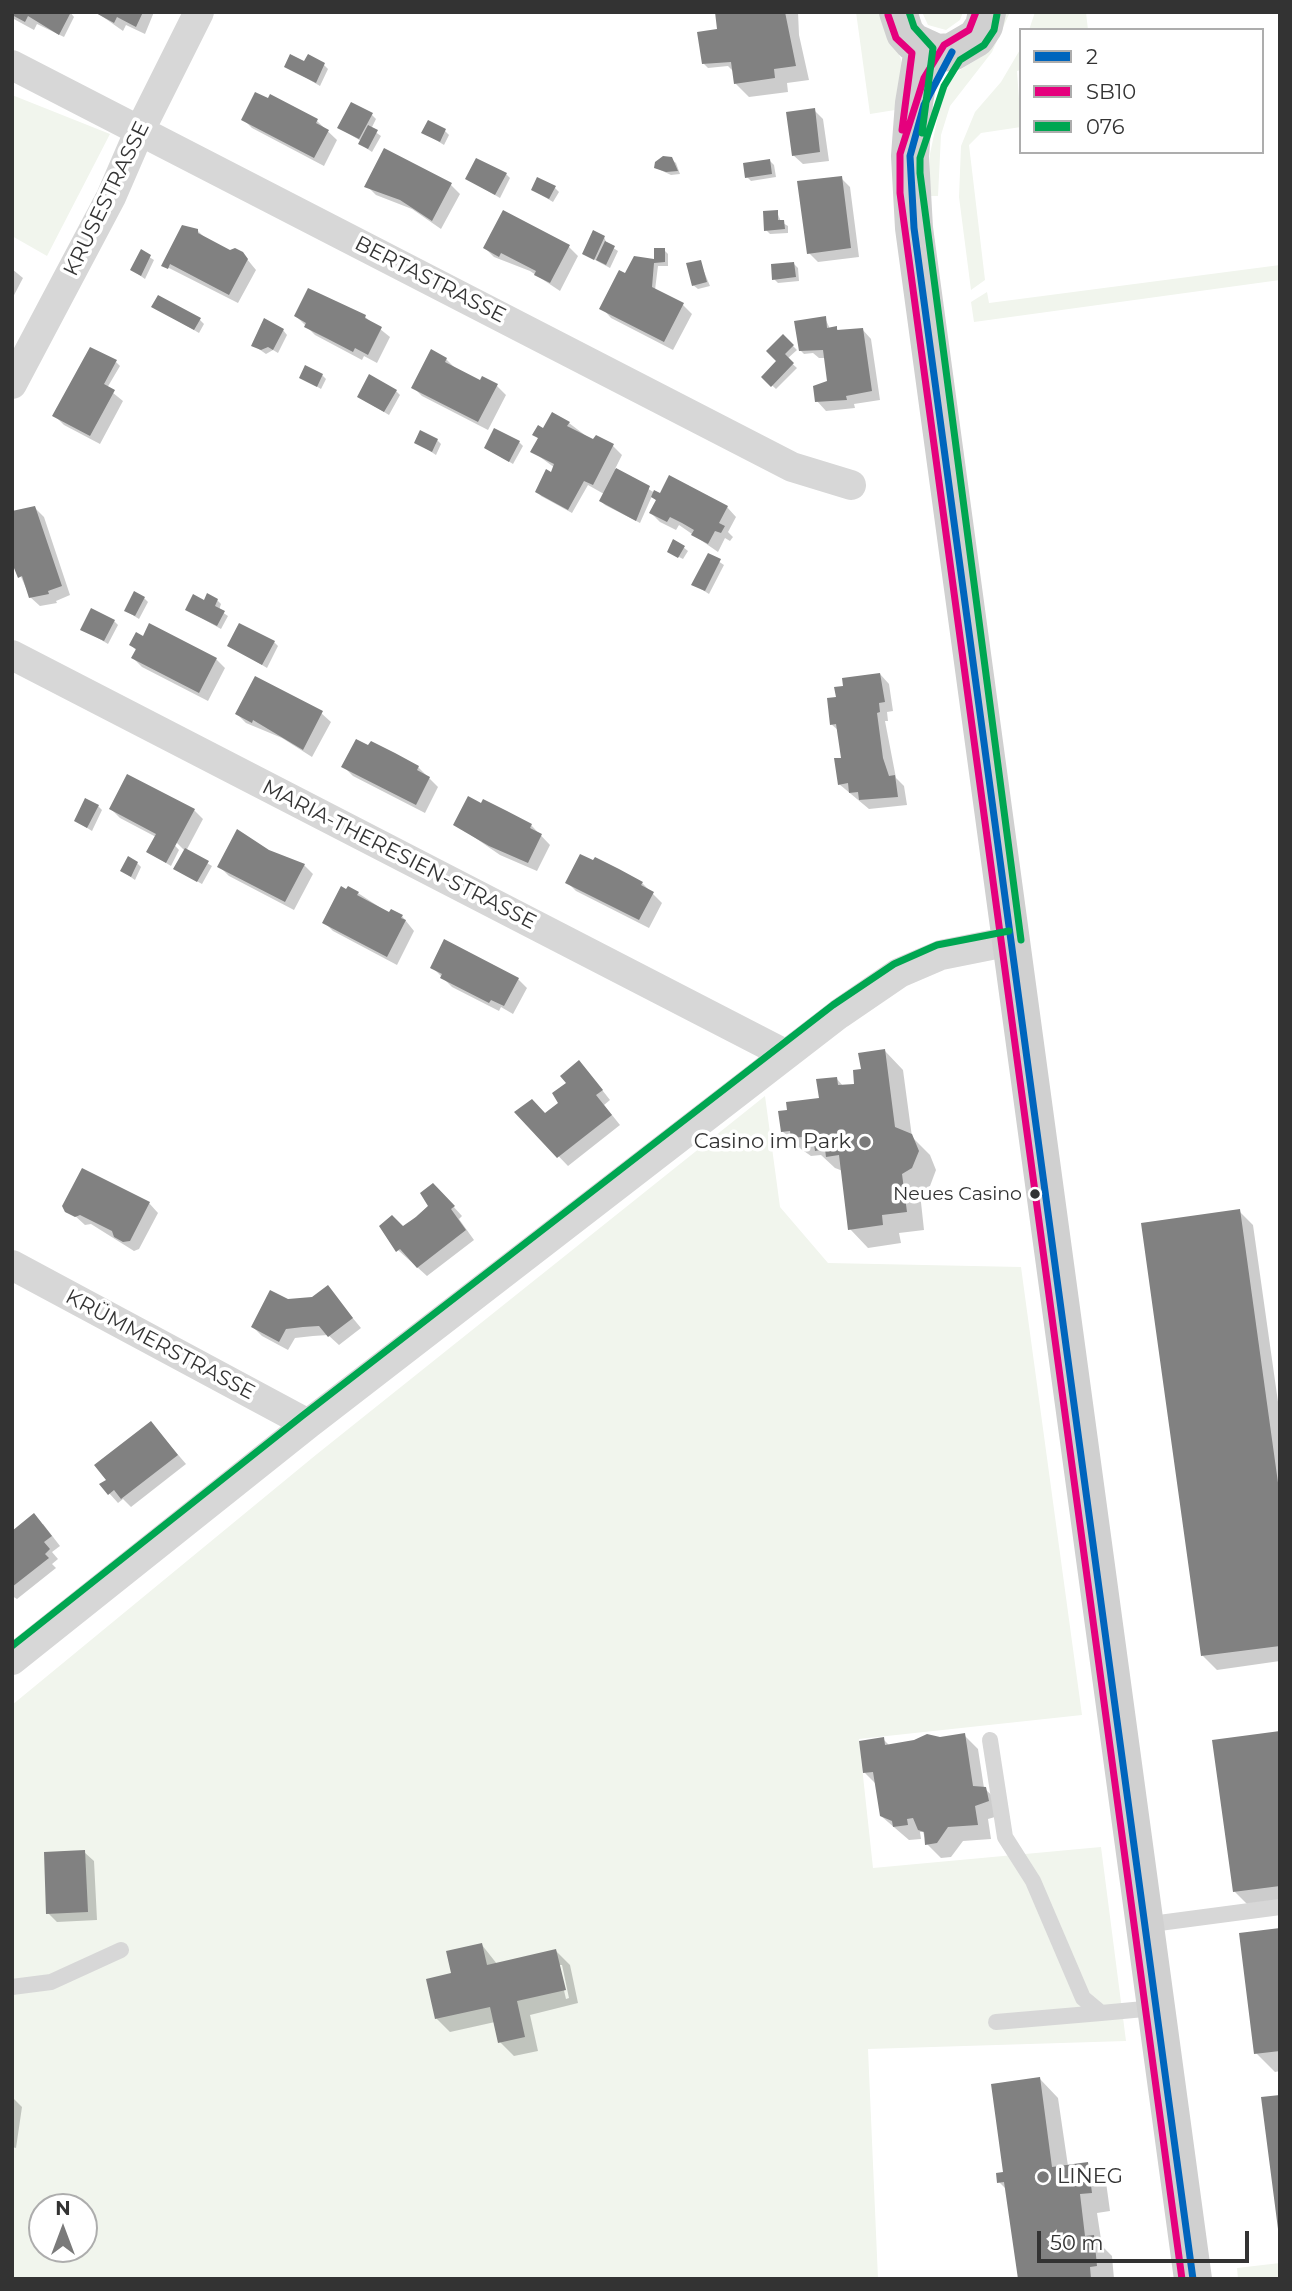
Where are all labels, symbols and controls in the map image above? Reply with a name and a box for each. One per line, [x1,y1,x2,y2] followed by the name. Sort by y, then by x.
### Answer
[1019,28,1264,154] legend
[1086,44,1098,69] text: 2
[1086,79,1136,104] text: SB10
[1086,114,1124,139] text: 076
[59,118,155,280] street label: KRUSESTRASSE
[350,231,510,329] street label: BERTASTRASSE
[258,775,540,935] street label: MARIA-THERESIEN-STRASSE
[694,1129,851,1155] place label: Casino im Park
[857,1134,873,1150] marker: Casino im Park
[893,1183,1022,1205] place label: Neues Casino
[1028,1187,1042,1201] marker: Neues Casino
[61,1284,259,1406] street label: KRÜMMERSTRASSE
[1057,2164,1123,2190] place label: LINEG
[1035,2169,1051,2185] marker: LINEG
[28,2193,98,2263] north arrow
[55,2197,71,2220] text: N
[1040,2218,1252,2262] scale bar
[1050,2230,1104,2255] text: 50 m

